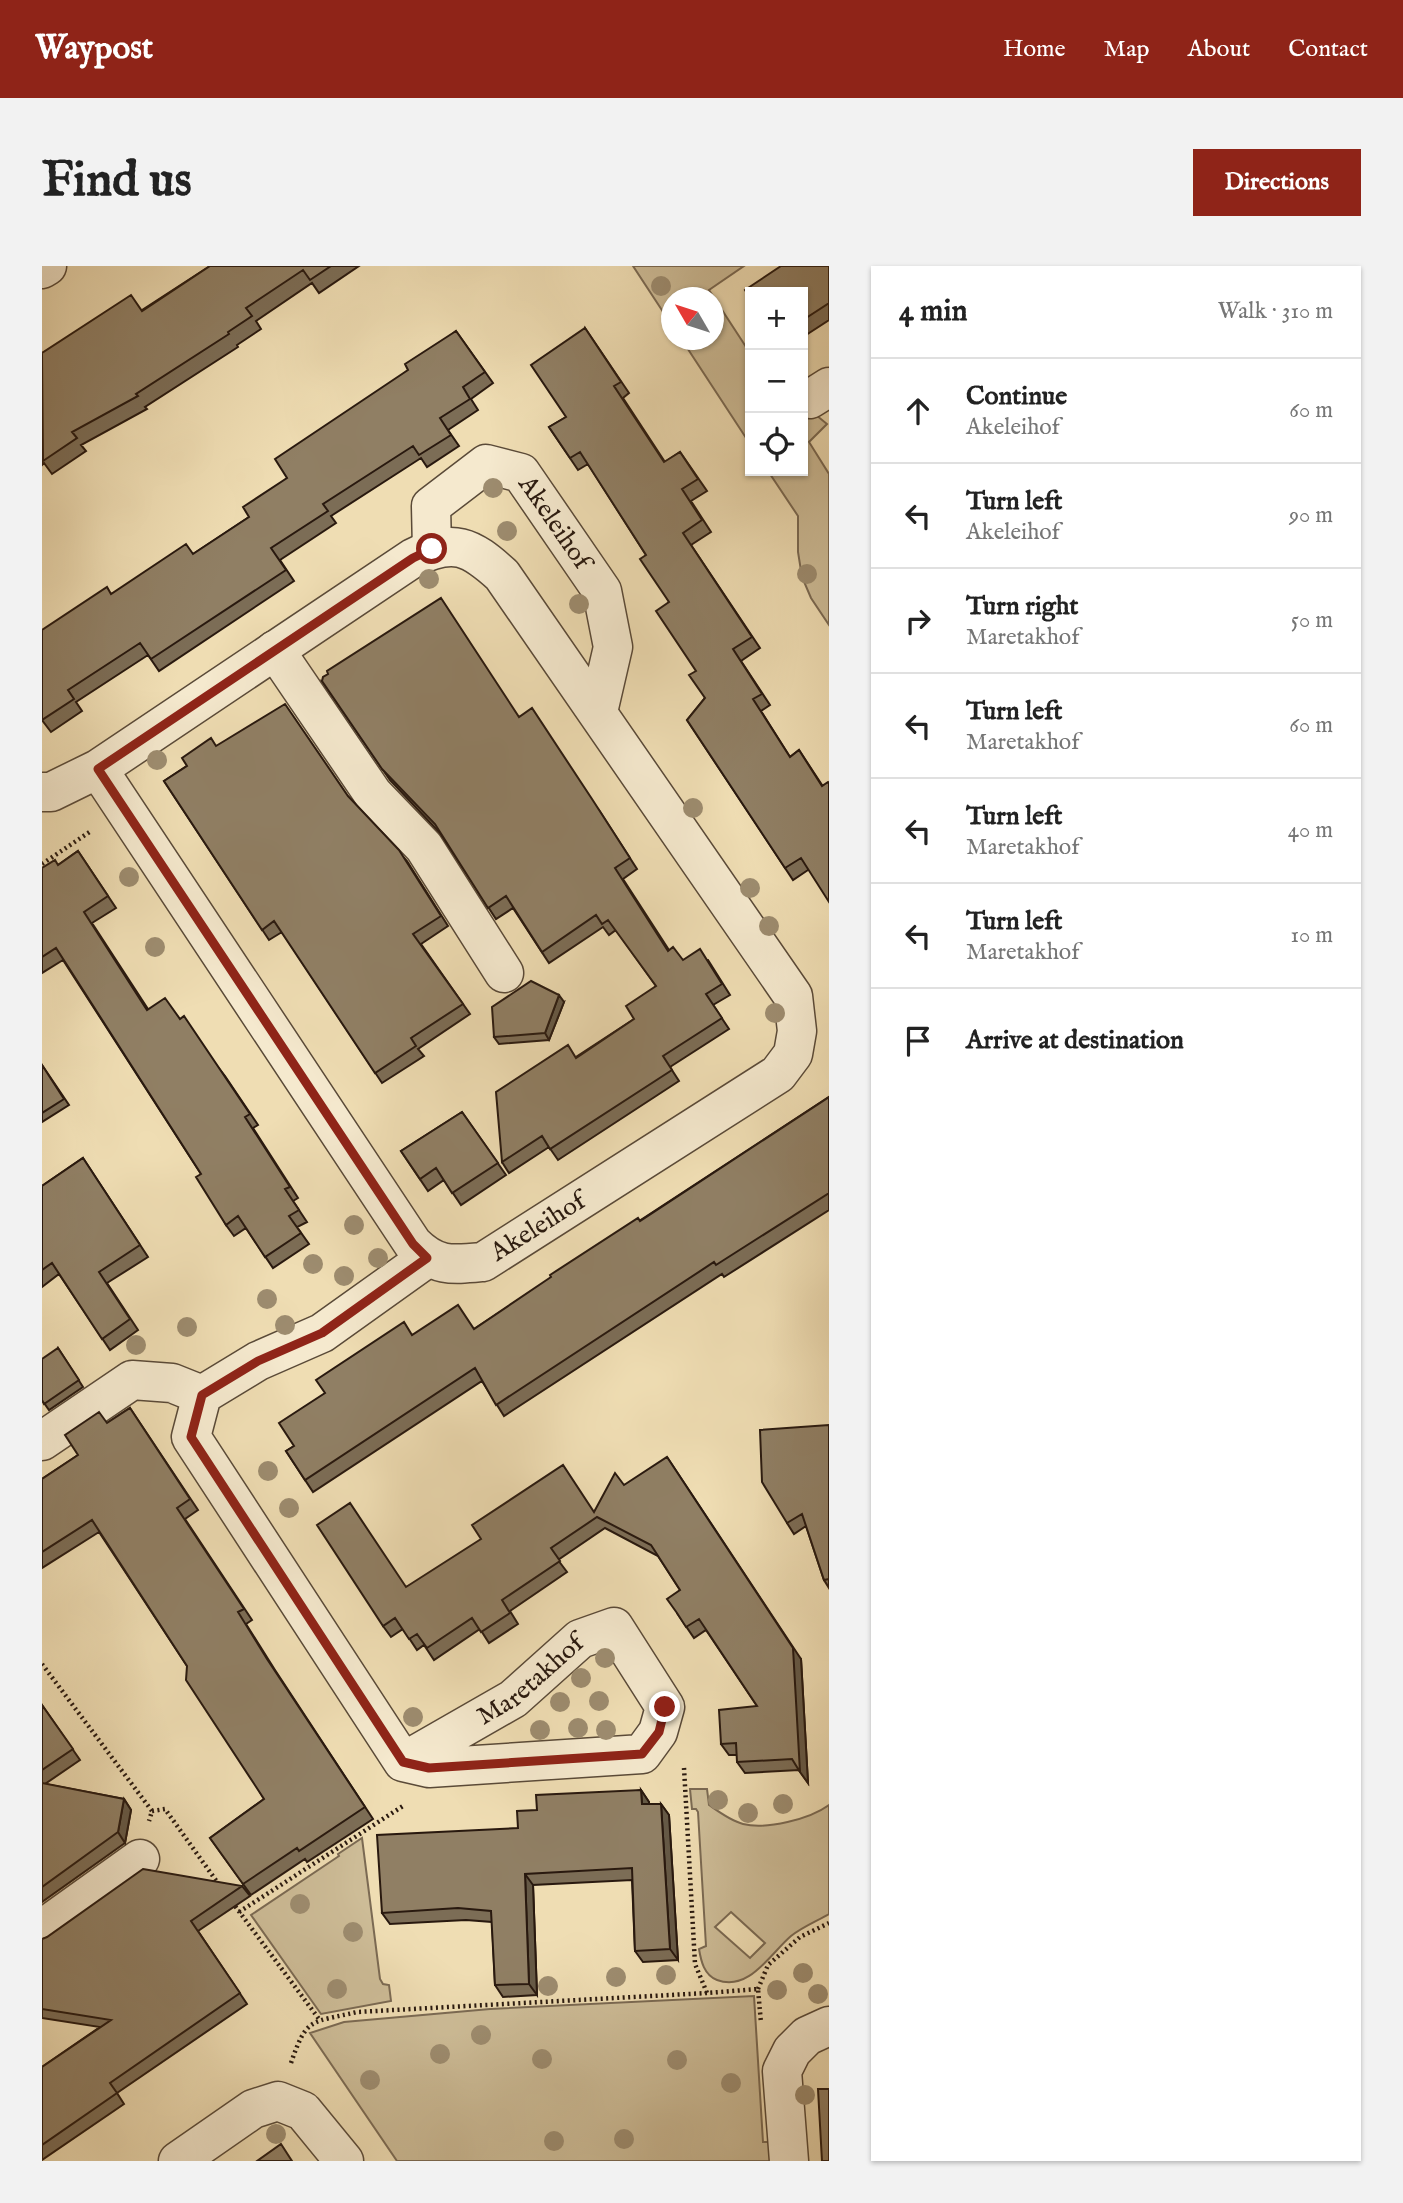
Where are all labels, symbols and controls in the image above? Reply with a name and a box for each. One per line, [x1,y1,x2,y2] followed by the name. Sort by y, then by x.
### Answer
[35,28,153,70] text: Waypost
[1003,34,1066,65] text: Home
[1104,34,1150,65] text: Map
[1188,34,1250,65] text: About
[1288,34,1368,65] text: Contact
[1193,149,1361,216] button: Directions
[42,151,192,213] text: Find us
[661,287,724,350] north arrow
[745,287,808,476] map controls
[745,287,808,350] button: +
[899,293,967,331] text: 4 min
[1218,297,1333,326] text: Walk · 310 m
[745,350,808,413] button: −
[966,380,1067,413] text: Continue
[899,392,937,430] icon: ahead
[1289,396,1333,425] text: 60 m
[745,413,808,476] button: locate
[966,413,1060,442] text: Akeleihof
[511,468,601,579] street label: Akeleihof
[966,485,1063,518] text: Turn left
[899,497,937,535] icon: left
[1289,501,1333,530] text: 90 m
[966,518,1060,547] text: Akeleihof
[416,533,447,564] route start
[966,590,1079,623] text: Turn right
[899,602,937,640] icon: right
[1291,606,1333,635] text: 50 m
[966,623,1080,652] text: Maretakhof
[966,695,1063,728] text: Turn left
[899,707,937,745] icon: left
[1289,711,1333,740] text: 60 m
[966,728,1080,757] text: Maretakhof
[966,800,1063,833] text: Turn left
[899,812,937,850] icon: left
[1288,816,1333,845] text: 40 m
[966,833,1080,862] text: Maretakhof
[966,905,1063,938] text: Turn left
[899,917,937,955] icon: left
[1290,921,1333,950] text: 10 m
[966,938,1080,967] text: Maretakhof
[899,1022,937,1060] icon: arrive
[966,1024,1184,1057] text: Arrive at destination
[483,1182,596,1270] street label: Akeleihof
[471,1624,594,1733] street label: Maretakhof
[649,1691,680,1722] route end

